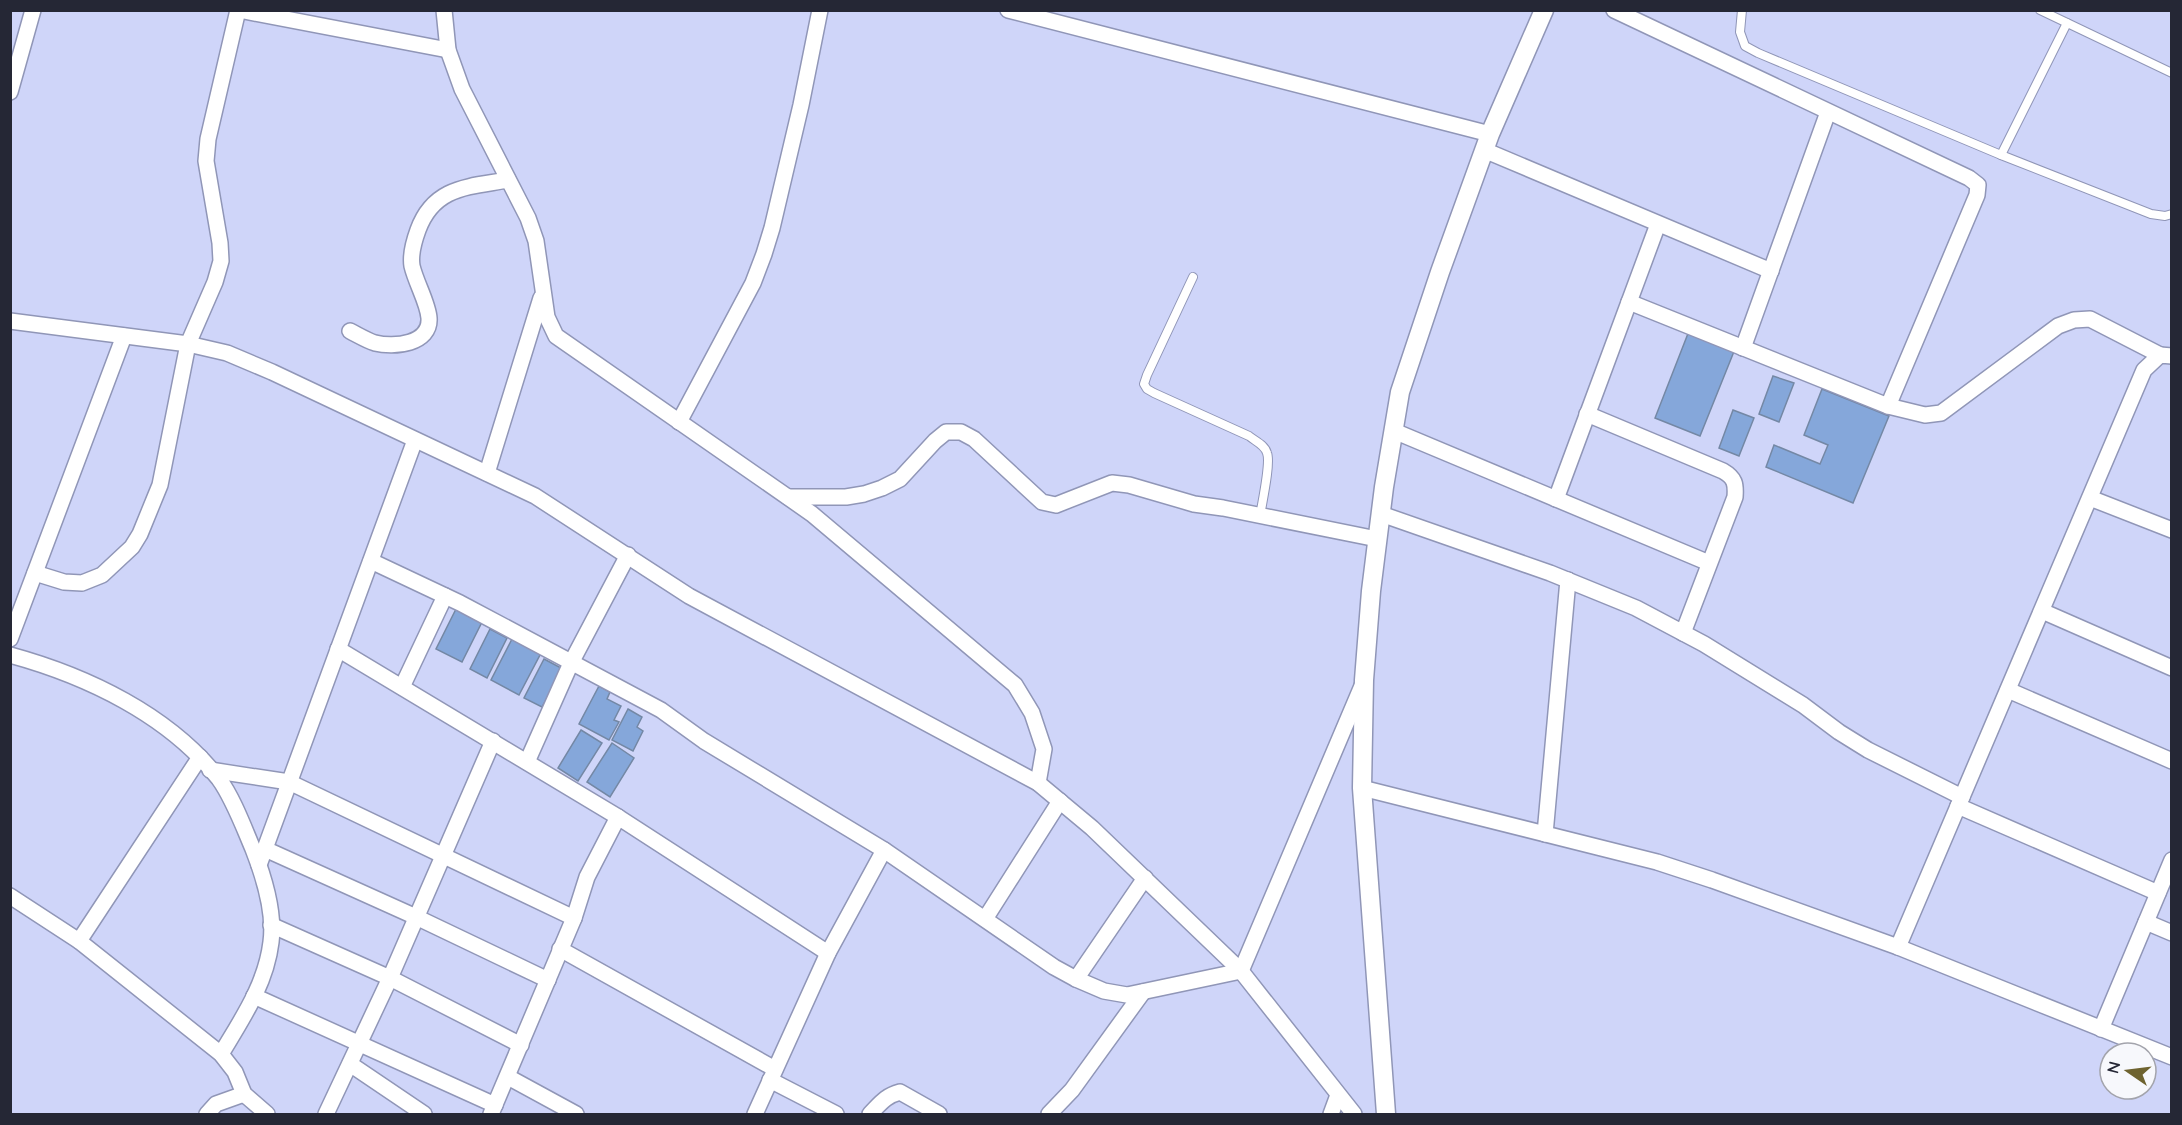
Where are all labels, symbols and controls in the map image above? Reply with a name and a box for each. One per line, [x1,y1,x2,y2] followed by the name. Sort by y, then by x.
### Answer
[2098,1041,2158,1101] north arrow
[2102,1059,2125,1075] text: N

